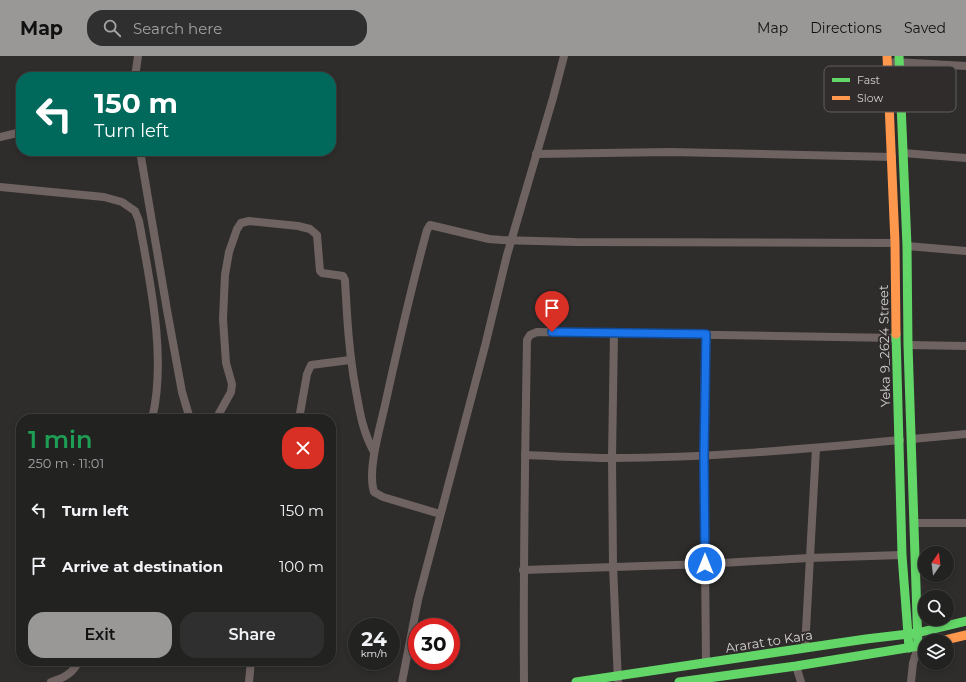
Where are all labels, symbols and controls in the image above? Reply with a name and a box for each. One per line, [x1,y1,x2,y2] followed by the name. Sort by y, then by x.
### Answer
[87,10,367,46] search box
[20,17,63,40] text: Map
[101,17,123,39] icon: search
[133,19,222,38] text: Search here
[757,19,788,37] text: Map
[810,19,882,37] text: Directions
[904,19,946,37] text: Saved
[824,66,956,112] legend
[857,73,881,87] text: Fast
[94,86,178,120] text: 150 m
[28,88,80,140] icon: left
[857,91,883,105] text: Slow
[94,120,169,142] text: Turn left
[875,285,893,407] street label: Yeka 9_2624 Street
[535,291,569,332] pin
[541,297,563,319] icon: arrive
[28,425,92,454] text: 1 min
[282,427,324,469] button: close
[28,455,104,471] text: 250 m · 11:01
[28,499,50,521] icon: left
[62,501,129,520] text: Turn left
[280,501,324,520] text: 150 m
[684,543,726,585] position arrow
[918,546,954,582] north arrow
[918,546,954,670] map controls
[28,555,50,577] icon: arrive
[62,557,223,576] text: Arrive at destination
[279,557,324,576] text: 100 m
[918,590,954,626] button: search
[28,612,172,658] button: Exit
[180,612,324,658] button: Share
[408,618,460,670] speed limit sign: 30
[724,626,814,656] street label: Ararat to Kara
[361,627,387,651] text: 24
[918,634,954,670] button: layers
[361,647,387,660] text: km/h

